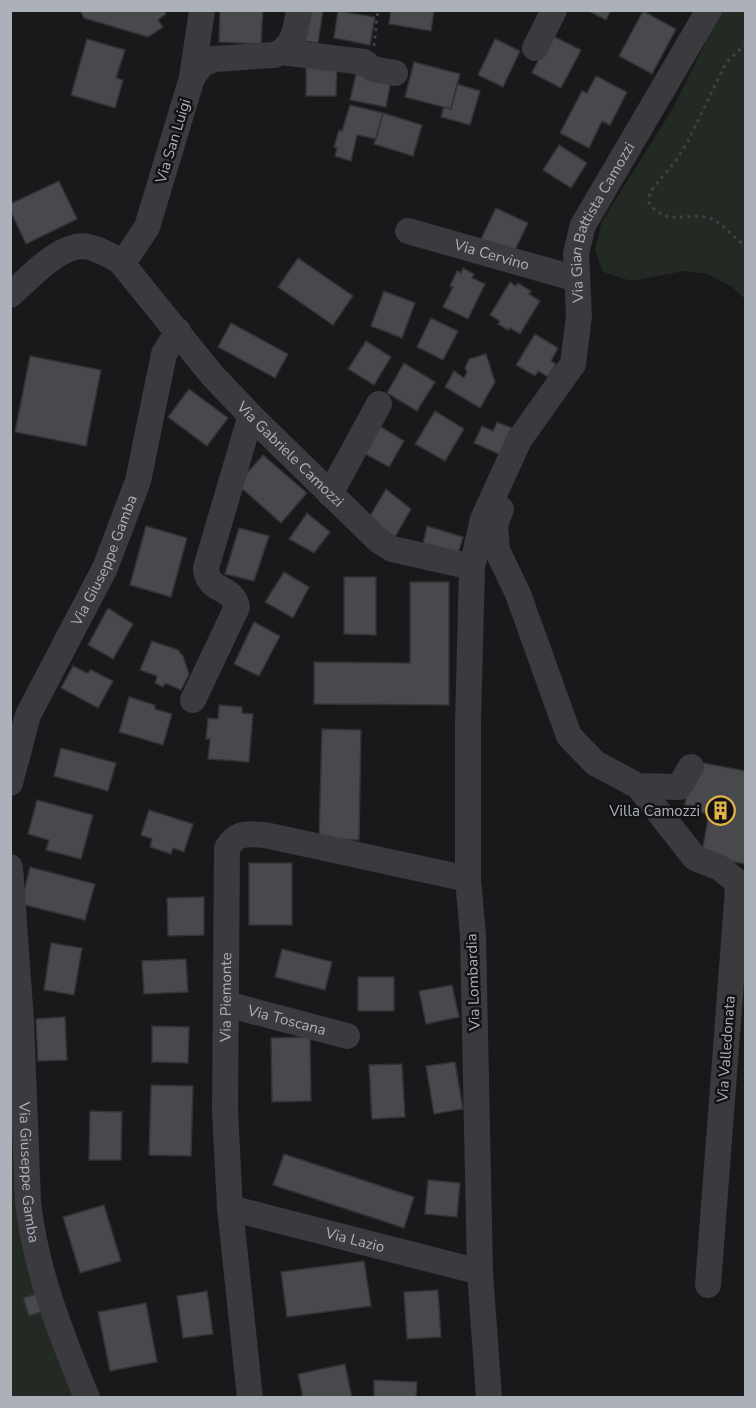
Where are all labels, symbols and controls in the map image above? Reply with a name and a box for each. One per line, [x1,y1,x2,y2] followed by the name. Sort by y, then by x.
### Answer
[150,96,195,187] street label: Via San Luigi
[566,139,639,304] street label: Via Gian Battista Camozzi
[451,234,532,275] street label: Via Cervino
[232,396,348,511] street label: Via Gabriele Camozzi
[66,492,142,630] street label: Via Giuseppe Gamba
[705,795,737,827] building icon: Villa Camozzi
[608,801,700,821] place label: Villa Camozzi
[461,933,485,1032] street label: Via Lombardia
[216,952,236,1043] street label: Via Piemonte
[712,995,740,1104] street label: Via Valledonata
[245,1000,328,1040] street label: Via Toscana
[14,1100,44,1245] street label: Via Giuseppe Gamba
[322,1223,387,1257] street label: Via Lazio

